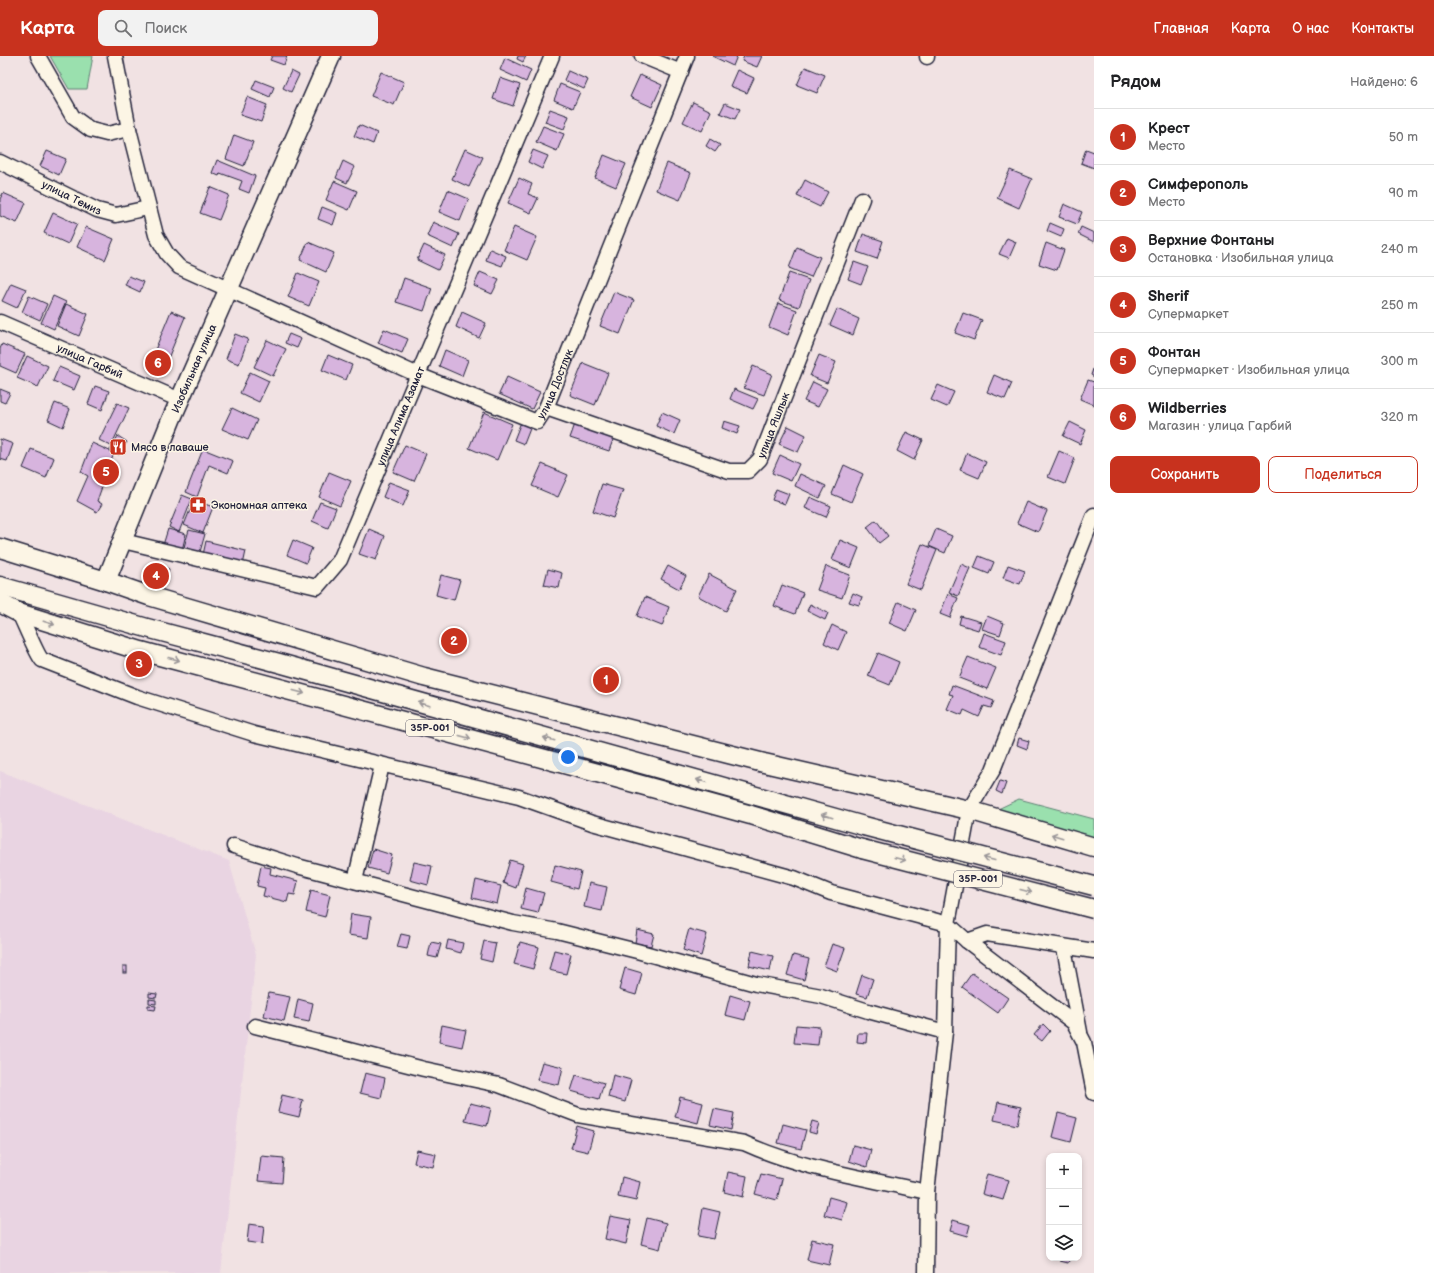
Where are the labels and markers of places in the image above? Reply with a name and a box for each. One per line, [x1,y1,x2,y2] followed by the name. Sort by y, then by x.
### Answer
[145,348,171,378] pin: 6
[108,437,128,457] restaurant icon: Мясо в лаваше
[131,441,209,454] place label: Мясо в лаваше
[93,457,119,487] pin: 5
[188,495,208,515] pharmacy icon: Экономная аптека
[211,499,308,512] place label: Экономная аптека
[143,561,169,591] pin: 4
[441,626,467,656] pin: 2
[126,649,152,679] pin: 3
[593,665,619,695] pin: 1

